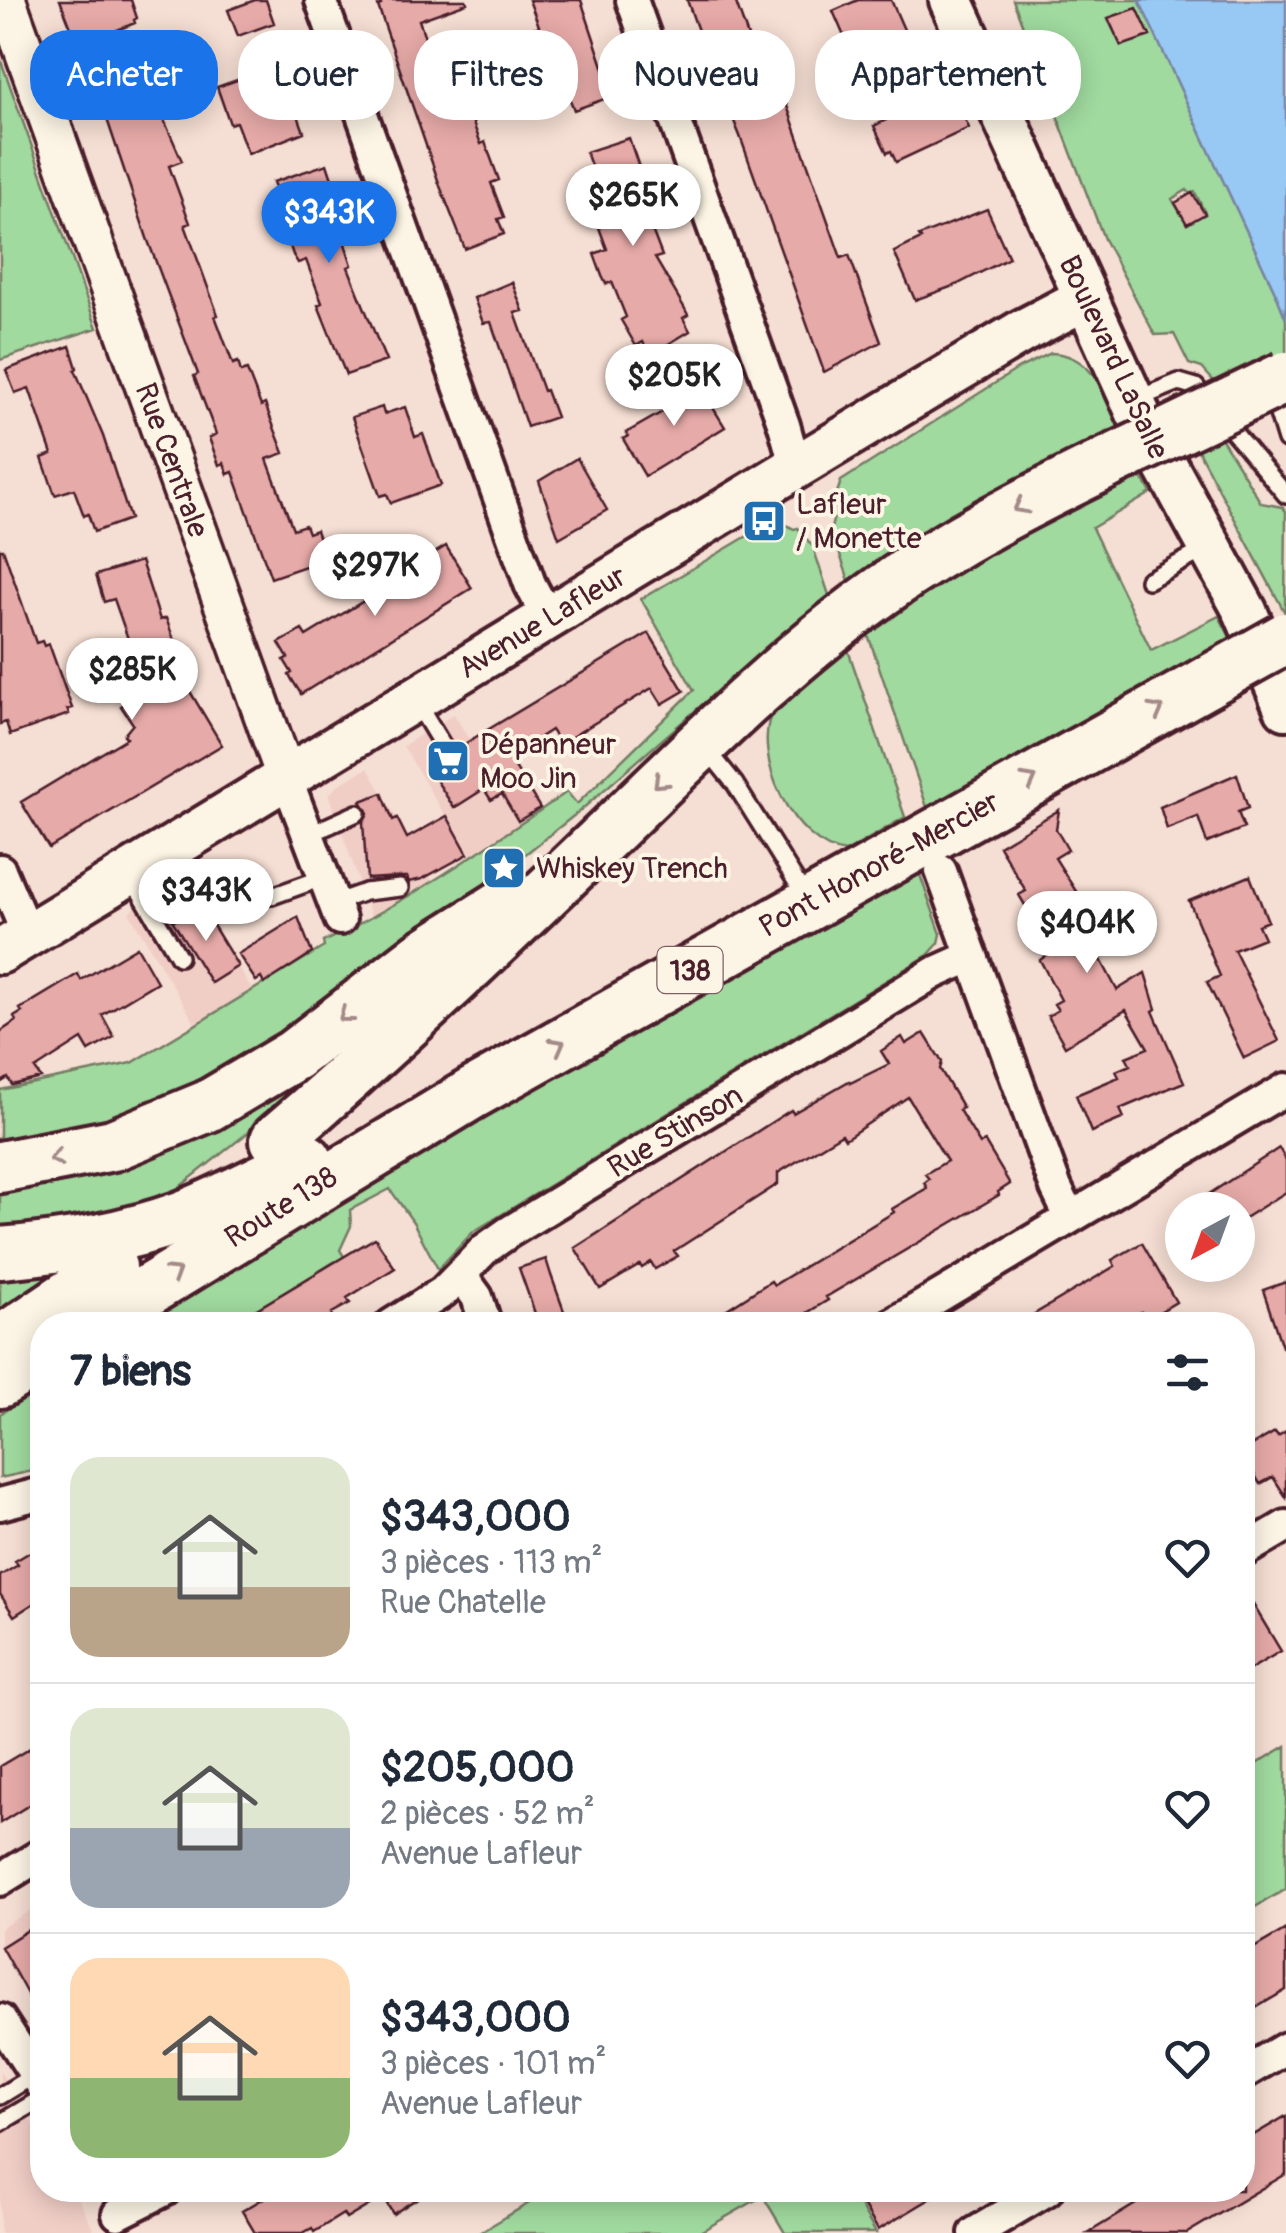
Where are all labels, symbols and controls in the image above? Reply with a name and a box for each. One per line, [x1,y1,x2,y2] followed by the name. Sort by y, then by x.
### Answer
[30,30,218,120] chip: Acheter
[238,30,394,120] chip: Louer
[414,30,578,120] chip: Filtres
[598,30,795,120] chip: Nouveau
[815,30,1081,120] chip: Appartement
[563,164,703,249] pin: $265K
[588,176,678,216] text: $265K
[259,181,399,266] pin: $343K
[284,193,374,233] text: $343K
[1050,250,1177,465] street label: Boulevard LaSalle
[604,344,744,429] pin: $205K
[627,356,721,396] text: $205K
[126,378,217,543] street label: Rue Centrale
[796,486,922,557] place label: Lafleur / Monette
[1013,495,1031,515] one-way arrow
[741,498,787,544] bus stop icon: Lafleur / Monette
[305,534,445,619] pin: $297K
[331,546,419,586] text: $297K
[452,558,633,687] street label: Avenue Lafleur
[62,638,202,723] pin: $285K
[88,650,176,690] text: $285K
[1147,702,1165,722] one-way arrow
[480,726,617,797] place label: Dépanneur Moo Jin
[425,738,471,784] supermarket icon: Dépanneur Moo Jin
[654,770,672,788] one-way arrow
[1020,772,1038,792] one-way arrow
[753,783,1006,946] street label: Pont Honoré-Mercier
[481,845,527,891] place icon: Whiskey Trench
[536,850,728,887] place label: Whiskey Trench
[136,859,276,944] pin: $343K
[161,871,251,911] text: $343K
[1017,891,1157,976] pin: $404K
[1039,903,1135,943] text: $404K
[658,947,722,993] road number: 138
[338,1005,356,1022] one-way arrow
[547,1037,565,1057] one-way arrow
[601,1077,749,1186] street label: Rue Stinson
[48,1147,64,1168] one-way arrow
[218,1158,344,1256] street label: Route 138
[1165,1192,1255,1282] north arrow
[1165,1192,1255,1282] map controls
[163,1267,181,1286] one-way arrow
[1160,1345,1215,1400] icon: filters
[70,1346,191,1398] text: 7 biens
[380,1491,571,1543] text: $343,000
[150,1497,270,1617] icon: home
[1160,1530,1215,1585] icon: heart
[380,1543,602,1583] text: 3 pièces · 113 m²
[380,1583,546,1623] text: Rue Chatelle
[380,1742,574,1794] text: $205,000
[150,1748,270,1868] icon: home
[1160,1781,1215,1836] icon: heart
[380,1794,595,1834] text: 2 pièces · 52 m²
[380,1834,582,1874] text: Avenue Lafleur
[380,1992,571,2044] text: $343,000
[150,1998,270,2118] icon: home
[1160,2031,1215,2086] icon: heart
[380,2044,606,2084] text: 3 pièces · 101 m²
[380,2084,582,2124] text: Avenue Lafleur

